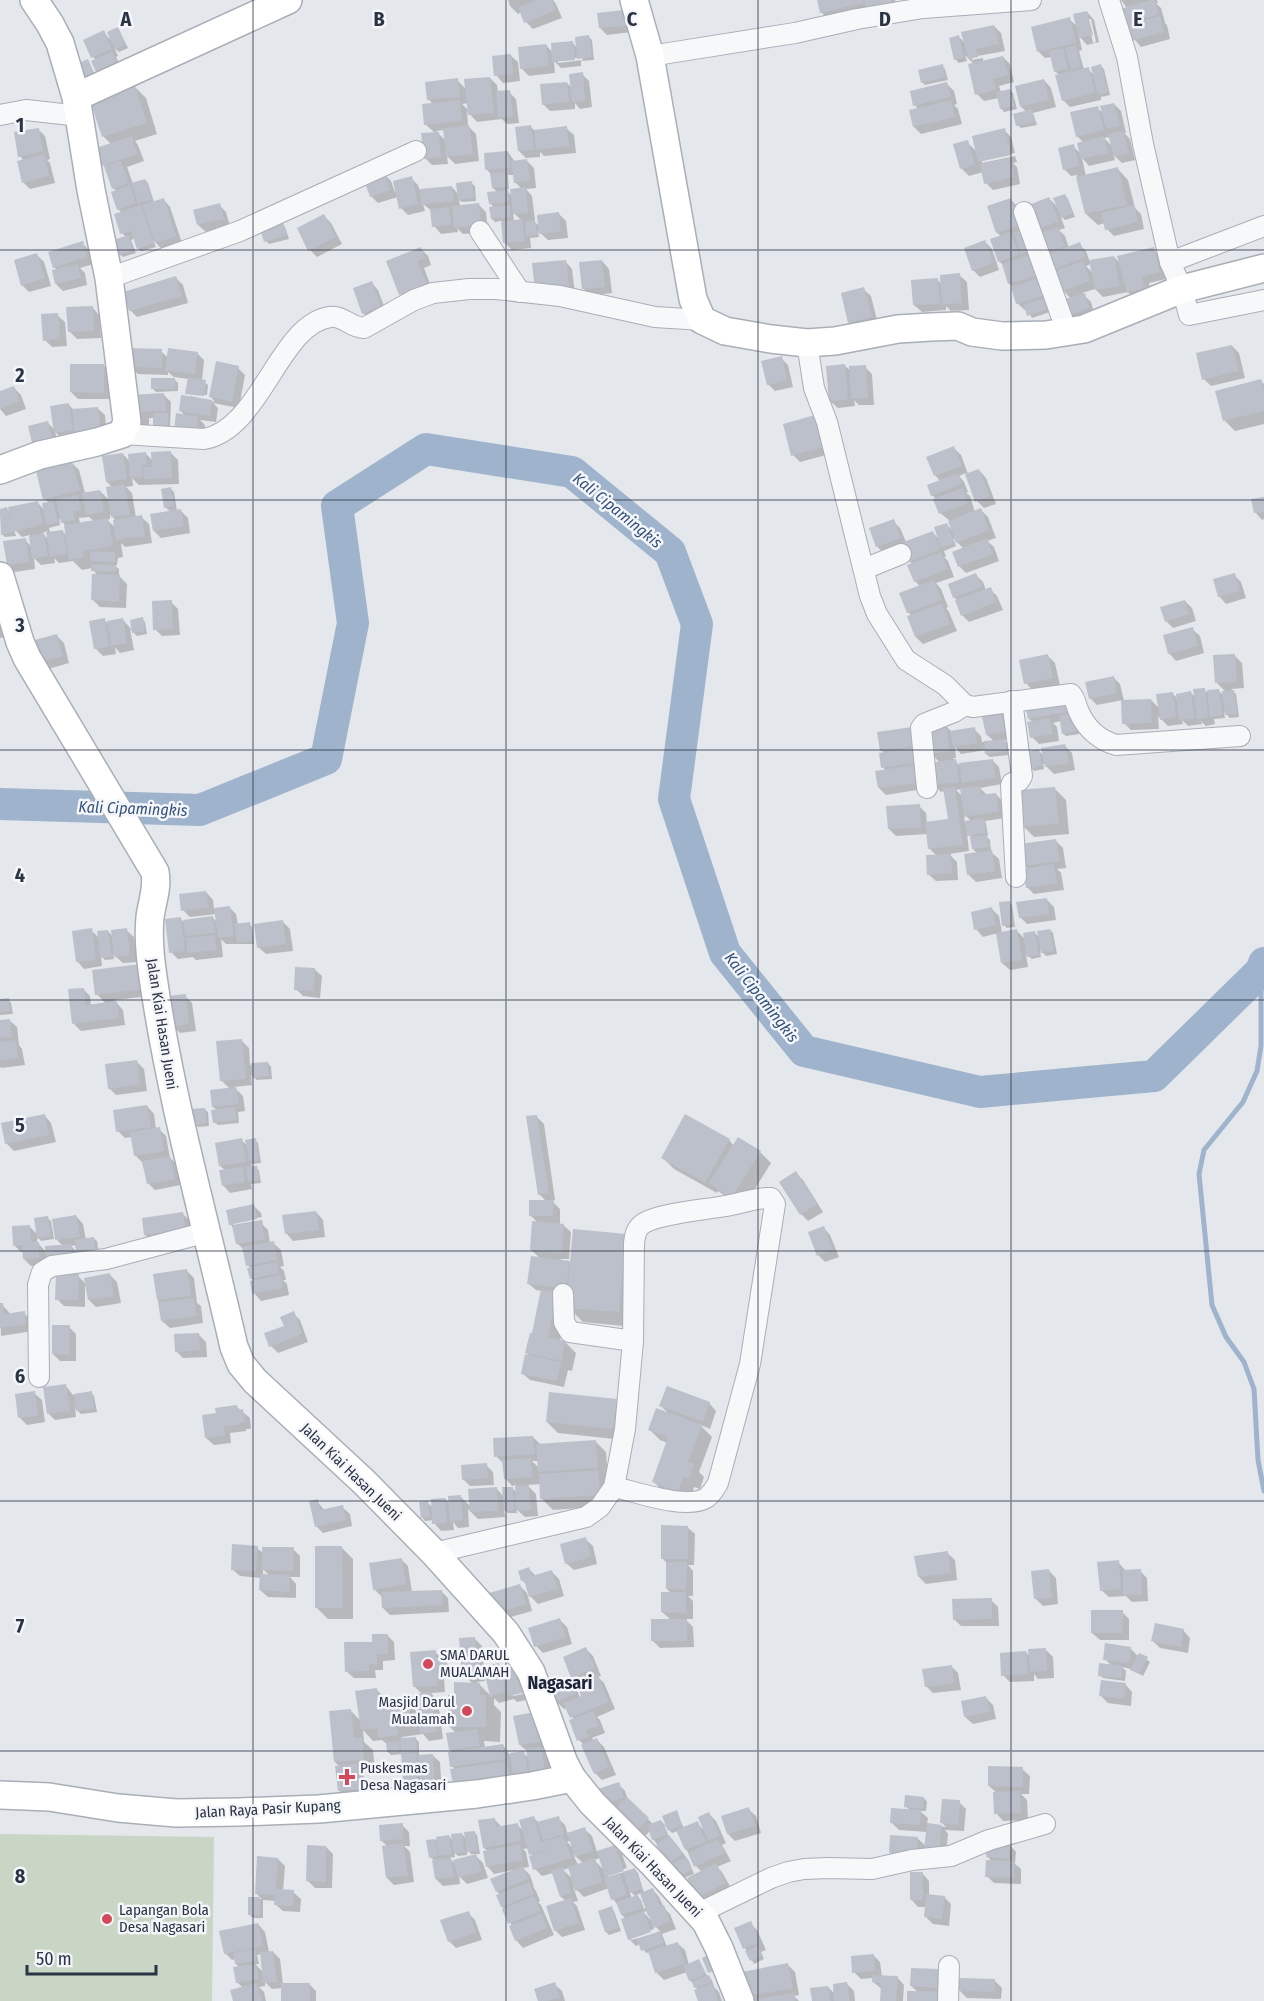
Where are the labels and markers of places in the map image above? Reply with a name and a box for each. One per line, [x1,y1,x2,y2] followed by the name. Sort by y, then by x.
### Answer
[440,1646,510,1681] place label: SMA DARUL MUALAMAH
[421,1657,435,1671] marker: SMA DARUL MUALAMAH
[379,1693,455,1728] place label: Masjid Darul Mualamah
[460,1704,474,1718] marker: Masjid Darul Mualamah
[360,1759,446,1794] place label: Puskesmas Desa Nagasari
[338,1768,356,1786] marker: Puskesmas Desa Nagasari
[119,1901,209,1936] place label: Lapangan Bola Desa Nagasari
[100,1912,114,1926] marker: Lapangan Bola Desa Nagasari

